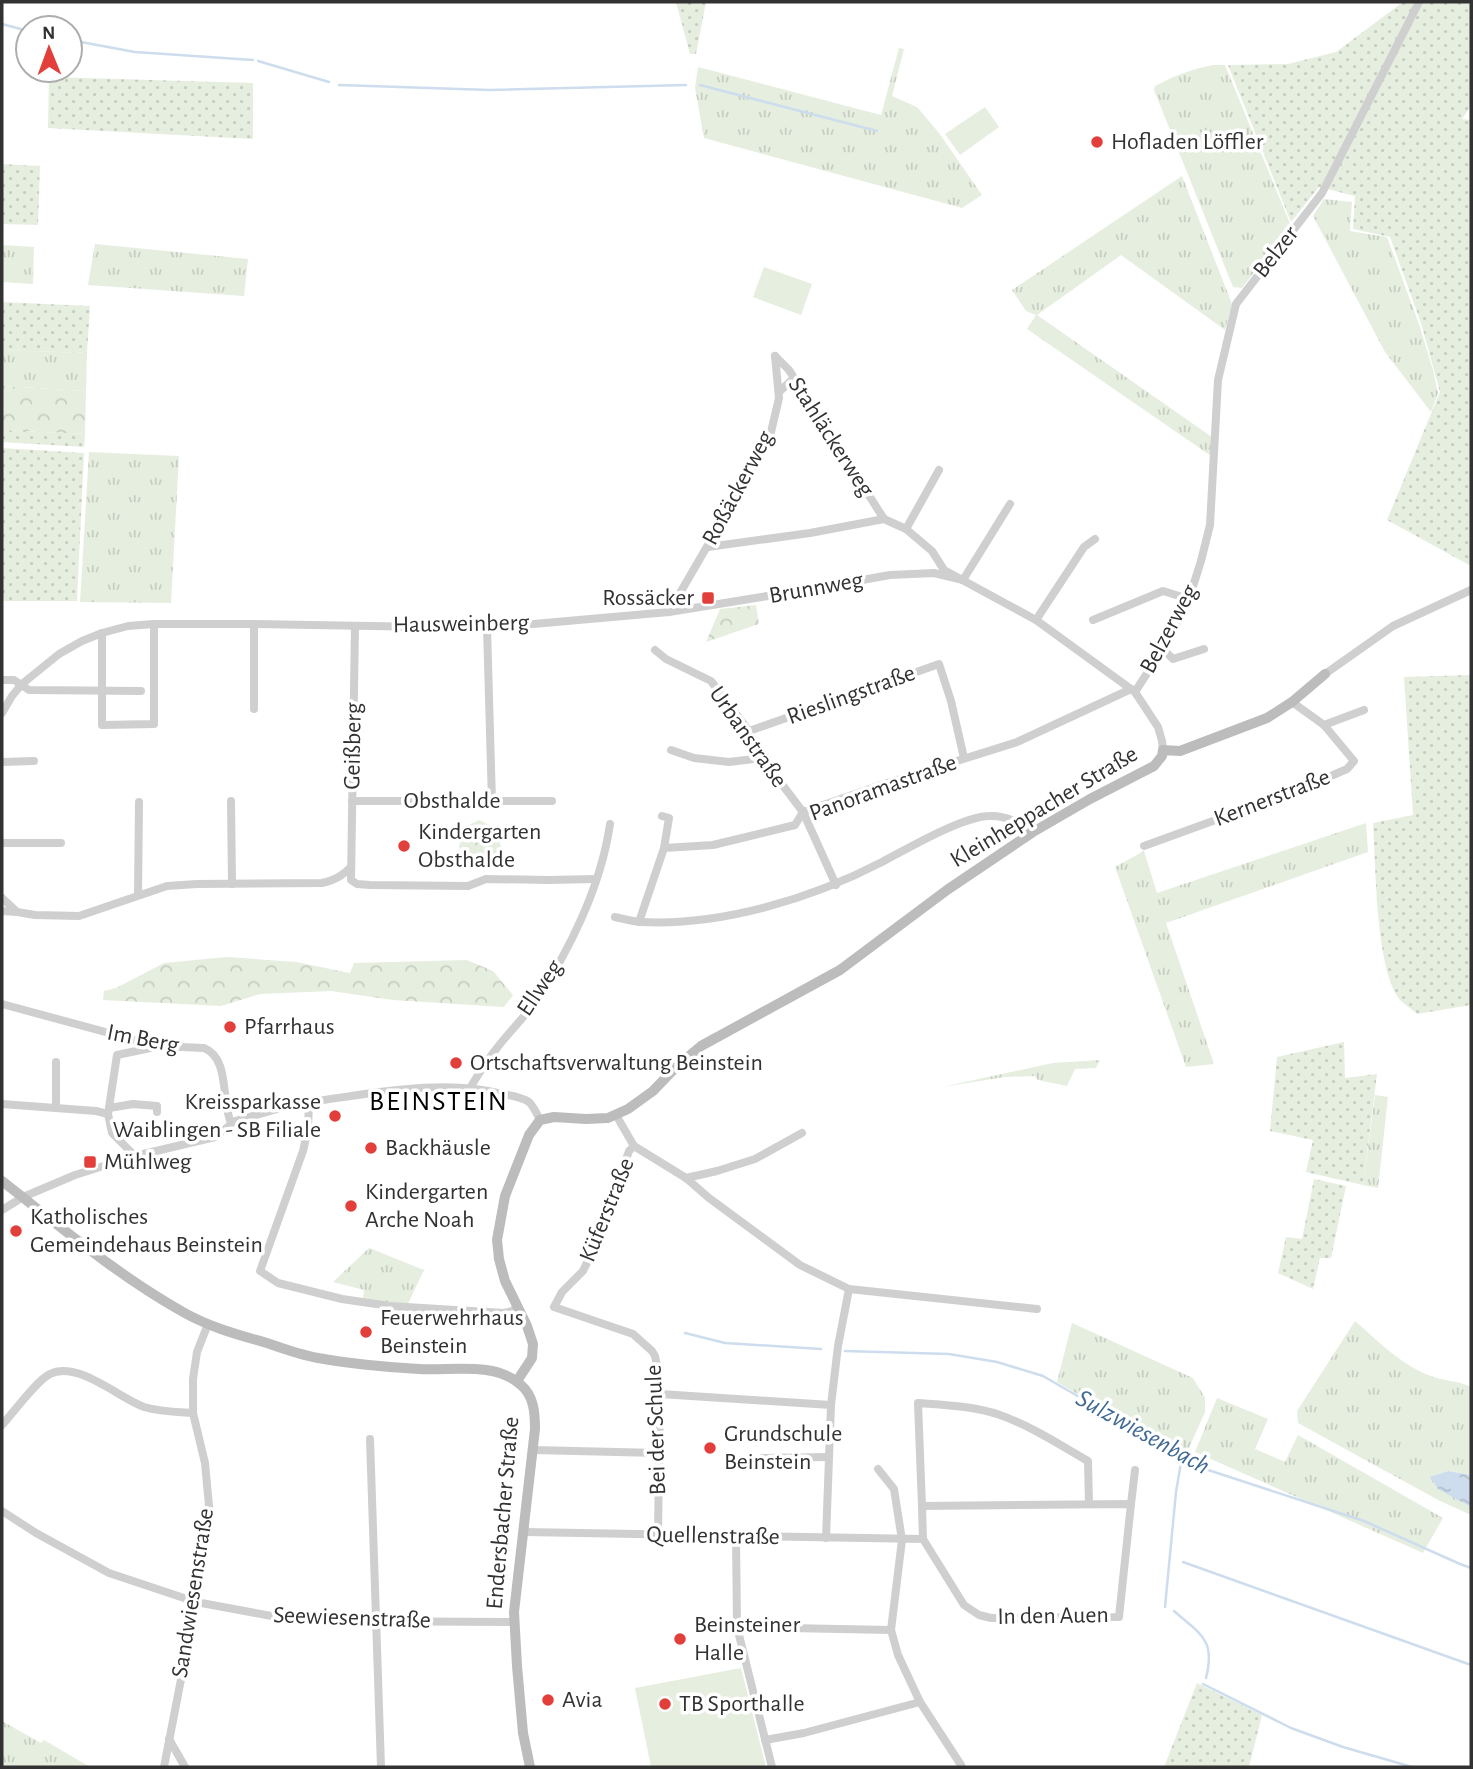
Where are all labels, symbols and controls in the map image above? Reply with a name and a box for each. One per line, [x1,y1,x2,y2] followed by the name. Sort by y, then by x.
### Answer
[14,14,84,84] north arrow
[42,24,56,43] text: N
[1111,130,1264,154] place label: Hofladen Löffler
[1089,134,1105,150] marker: Hofladen Löffler
[1249,222,1303,282] street label: Belzer
[784,373,878,501] street label: Stahläckerweg
[698,427,778,549] street label: Roßäckerweg
[767,568,865,608] street label: Brunnweg
[1136,580,1202,677] street label: Belzerweg
[602,586,694,610] place label: Rossäcker
[700,590,716,606] marker: Rossäcker
[393,611,530,637] street label: Hausweinberg
[784,661,918,729] street label: Rieslingstraße
[705,682,791,792] street label: Urbanstraße
[340,702,366,790] street label: Geißberg
[946,742,1142,872] street label: Kleinheppacher Straße
[806,750,960,826] street label: Panoramastraße
[1211,765,1333,831] street label: Kernerstraße
[403,789,501,813] street label: Obsthalde
[418,820,541,872] place label: Kindergarten Obsthalde
[396,838,412,854] marker: Kindergarten Obsthalde
[513,955,567,1020] street label: Ellweg
[244,1015,335,1039] place label: Pfarrhaus
[222,1019,238,1035] marker: Pfarrhaus
[105,1020,181,1058] street label: Im Berg
[470,1051,763,1075] place label: Ortschaftsverwaltung Beinstein
[448,1055,464,1071] marker: Ortschaftsverwaltung Beinstein
[369,1088,509,1116] district label: BEINSTEIN
[113,1090,321,1142] place label: Kreissparkasse Waiblingen - SB Filiale
[327,1108,343,1124] marker: Kreissparkasse Waiblingen - SB Filiale
[385,1136,491,1160] place label: Backhäusle
[363,1140,379,1156] marker: Backhäusle
[104,1150,192,1174] place label: Mühlweg
[82,1154,98,1170] marker: Mühlweg
[575,1155,639,1265] street label: Küferstraße
[365,1180,488,1232] place label: Kindergarten Arche Noah
[343,1198,359,1214] marker: Kindergarten Arche Noah
[30,1205,263,1257] place label: Katholisches Gemeindehaus Beinstein
[8,1223,24,1239] marker: Katholisches Gemeindehaus Beinstein
[380,1306,524,1358] place label: Feuerwehrhaus Beinstein
[358,1324,374,1340] marker: Feuerwehrhaus Beinstein
[642,1364,670,1496] street label: Bei der Schule
[1072,1385,1214,1479] water label: Sulzwiesenbach
[483,1415,523,1611] street label: Endersbacher Straße
[724,1422,842,1474] place label: Grundschule Beinstein
[702,1440,718,1456] marker: Grundschule Beinstein
[168,1506,218,1680] street label: Sandwiesenstraße
[646,1523,780,1549] street label: Quellenstraße
[273,1603,431,1633] street label: Seewiesenstraße
[997,1603,1109,1629] street label: In den Auen
[694,1613,800,1665] place label: Beinsteiner Halle
[672,1631,688,1647] marker: Beinsteiner Halle
[562,1688,602,1712] place label: Avia
[540,1692,556,1708] marker: Avia
[679,1692,805,1716] place label: TB Sporthalle
[657,1696,673,1712] marker: TB Sporthalle

